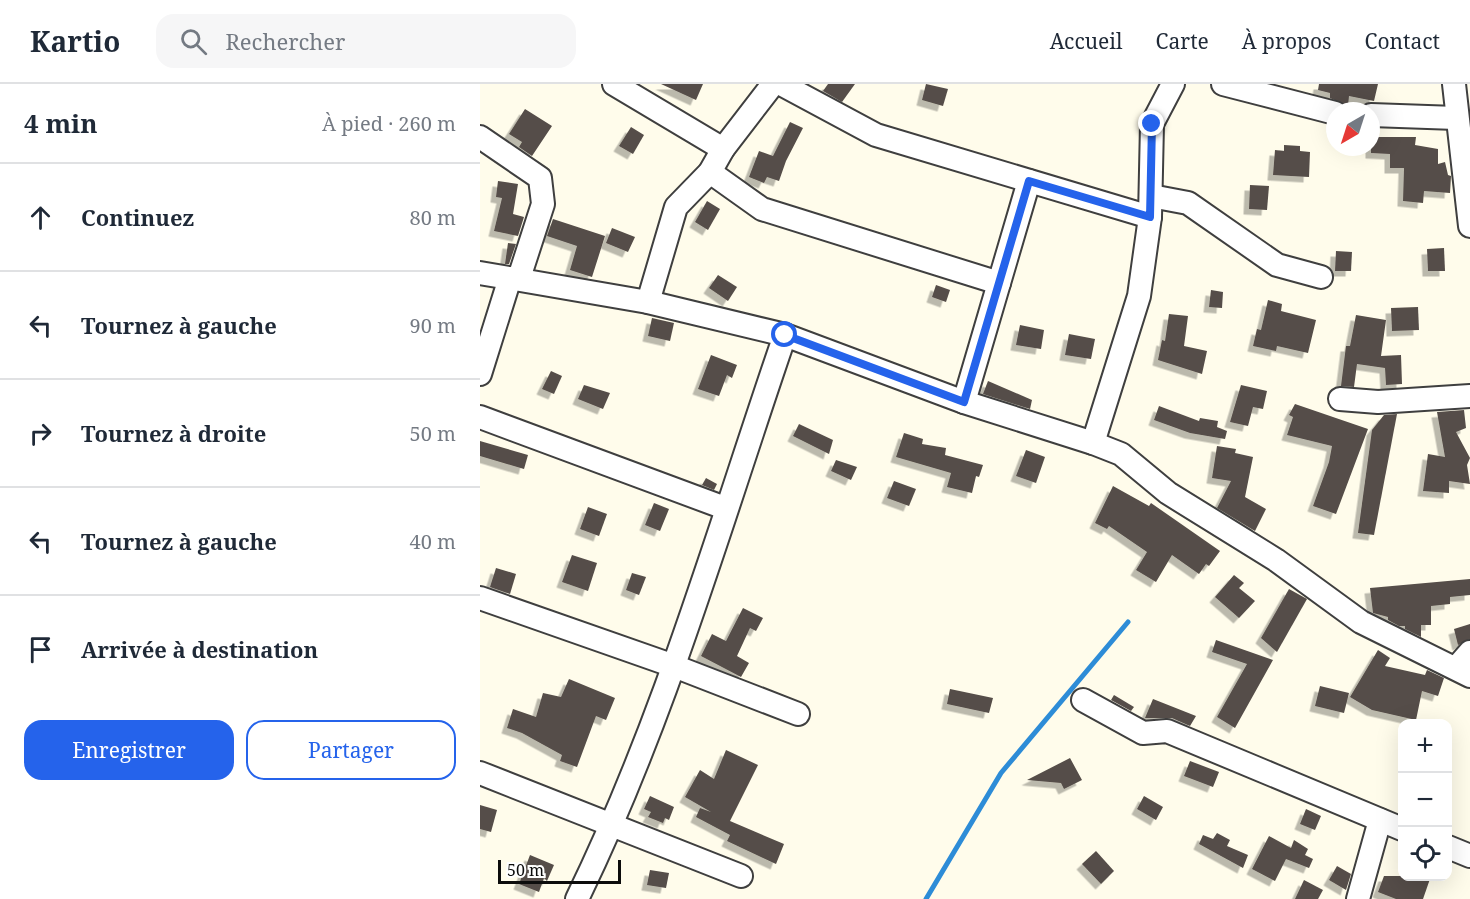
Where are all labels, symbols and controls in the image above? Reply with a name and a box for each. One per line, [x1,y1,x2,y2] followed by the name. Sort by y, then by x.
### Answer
[156,14,576,68] search box
[30,22,120,60] text: Kartio
[177,25,210,58] icon: search
[225,26,345,56] text: Rechercher
[1050,27,1123,55] text: Accueil
[1156,27,1209,55] text: Carte
[1242,27,1332,55] text: À propos
[1365,27,1440,55] text: Contact
[1326,102,1380,156] north arrow
[24,105,98,141] text: 4 min
[322,110,456,137] text: À pied · 260 m
[1138,110,1164,136] route end
[24,201,57,234] icon: ahead
[81,202,194,232] text: Continuez
[410,204,456,231] text: 80 m
[24,309,57,342] icon: left
[81,310,277,340] text: Tournez à gauche
[410,312,456,339] text: 90 m
[771,321,797,347] route start
[24,417,57,450] icon: right
[81,418,266,448] text: Tournez à droite
[410,420,456,447] text: 50 m
[24,525,57,558] icon: left
[81,526,277,556] text: Tournez à gauche
[410,528,456,555] text: 40 m
[24,633,57,666] icon: arrive
[81,634,318,664] text: Arrivée à destination
[1398,719,1452,881] map controls
[1398,719,1452,773] button: +
[24,720,234,780] button: Enregistrer
[246,720,456,780] button: Partager
[1398,773,1452,827] button: −
[1398,827,1452,881] button: locate
[498,857,621,884] scale bar
[507,859,544,881] text: 50 m

